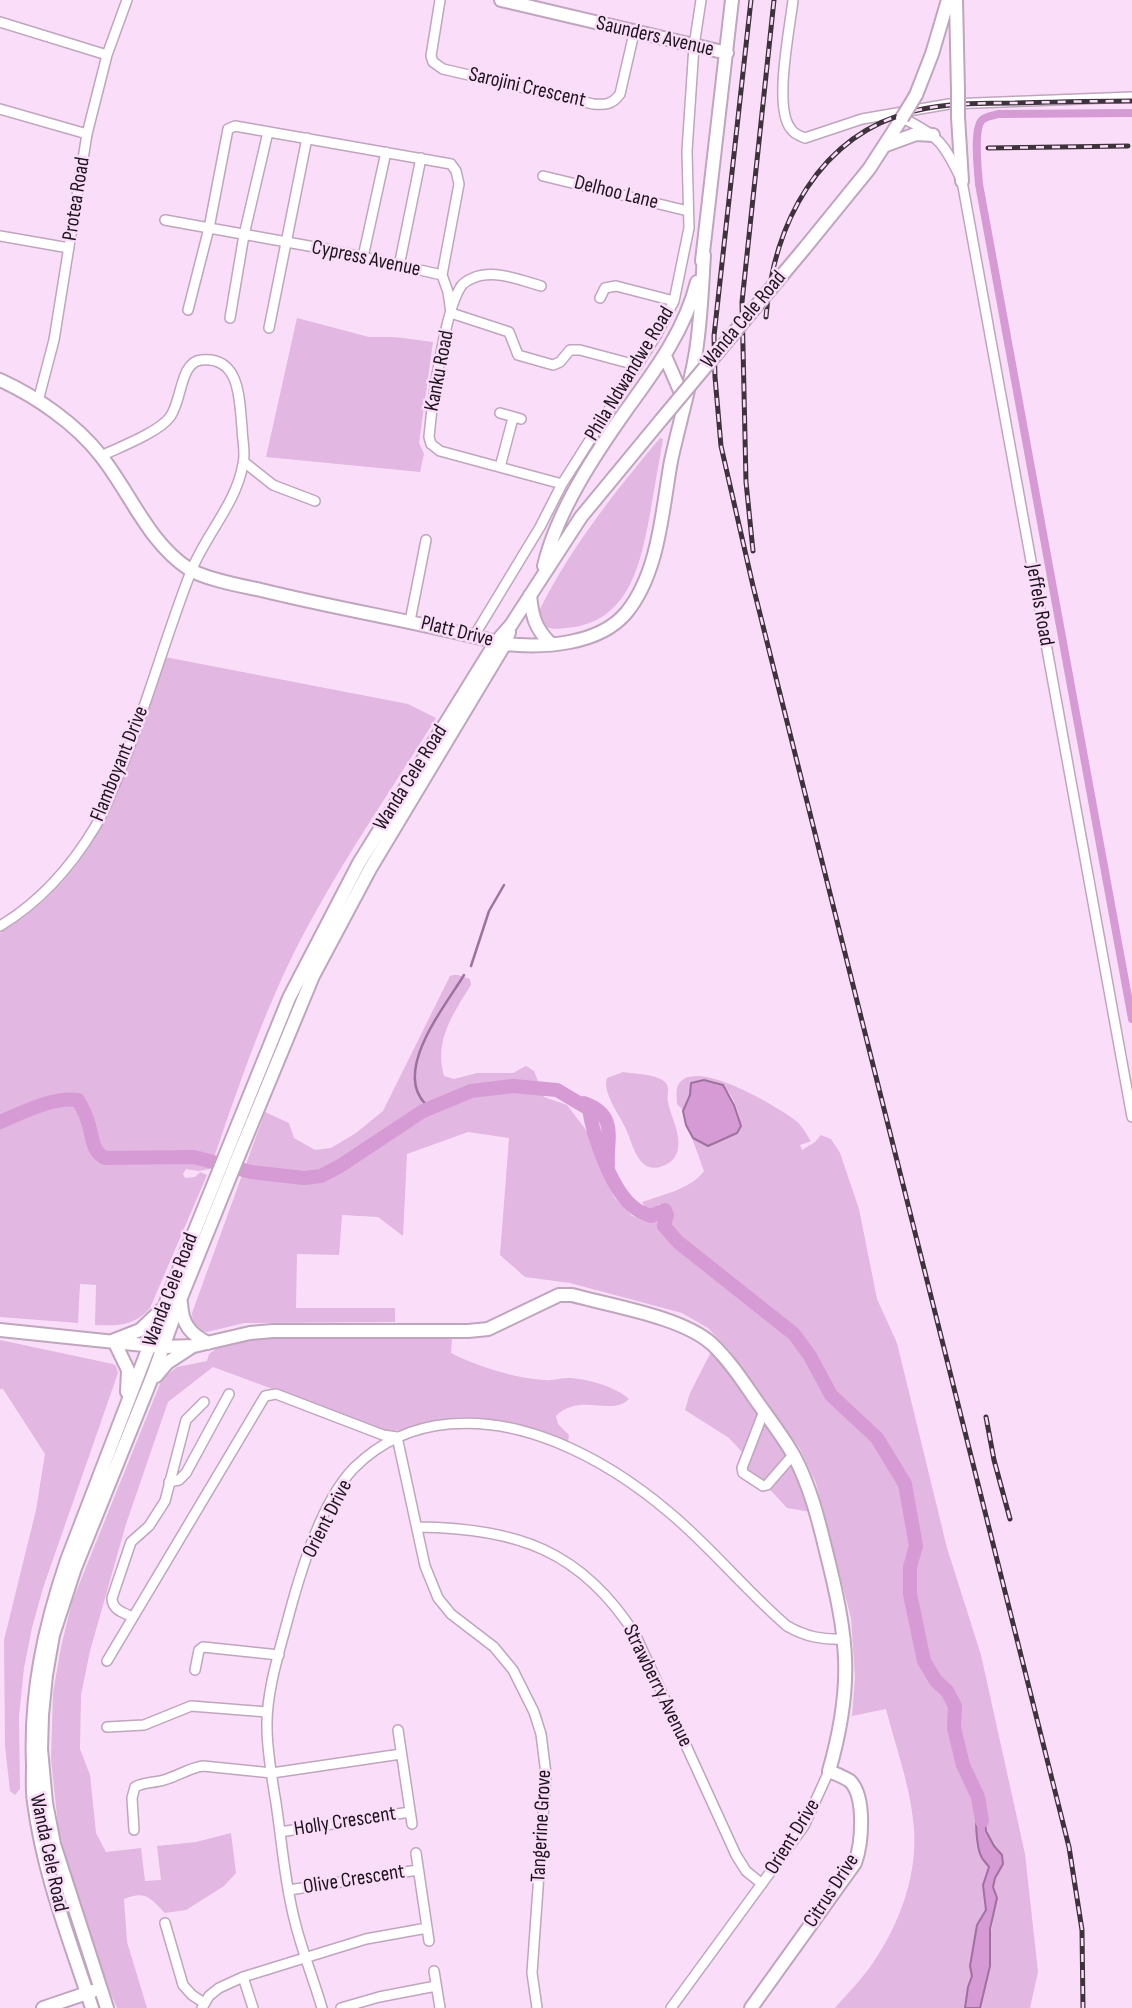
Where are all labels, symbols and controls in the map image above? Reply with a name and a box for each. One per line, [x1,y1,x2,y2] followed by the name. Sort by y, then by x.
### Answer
[594,11,716,63] street label: Saunders Avenue
[466,62,588,114] street label: Sarojini Crescent
[58,155,96,243] street label: Protea Road
[571,170,661,216] street label: Delhoo Lane
[309,235,423,283] street label: Cypress Avenue
[696,266,792,374] street label: Wanda Cele Road
[580,302,680,446] street label: Phila Ndwandwe Road
[420,329,460,413] street label: Kanku Road
[1019,562,1059,648] street label: Jeffels Road
[418,611,496,653] street label: Platt Drive
[85,703,155,825] street label: Flamboyant Drive
[369,721,453,835] street label: Wanda Cele Road
[138,1230,204,1350] street label: Wanda Cele Road
[298,1476,358,1562] street label: Orient Drive
[617,1621,697,1751] street label: Strawberry Avenue
[526,1769,558,1883] street label: Tangerine Grove
[23,1792,73,1914] street label: Wanda Cele Road
[760,1795,826,1879] street label: Orient Drive
[292,1802,398,1842] street label: Holly Crescent
[799,1849,865,1933] street label: Citrus Drive
[301,1860,407,1900] street label: Olive Crescent

